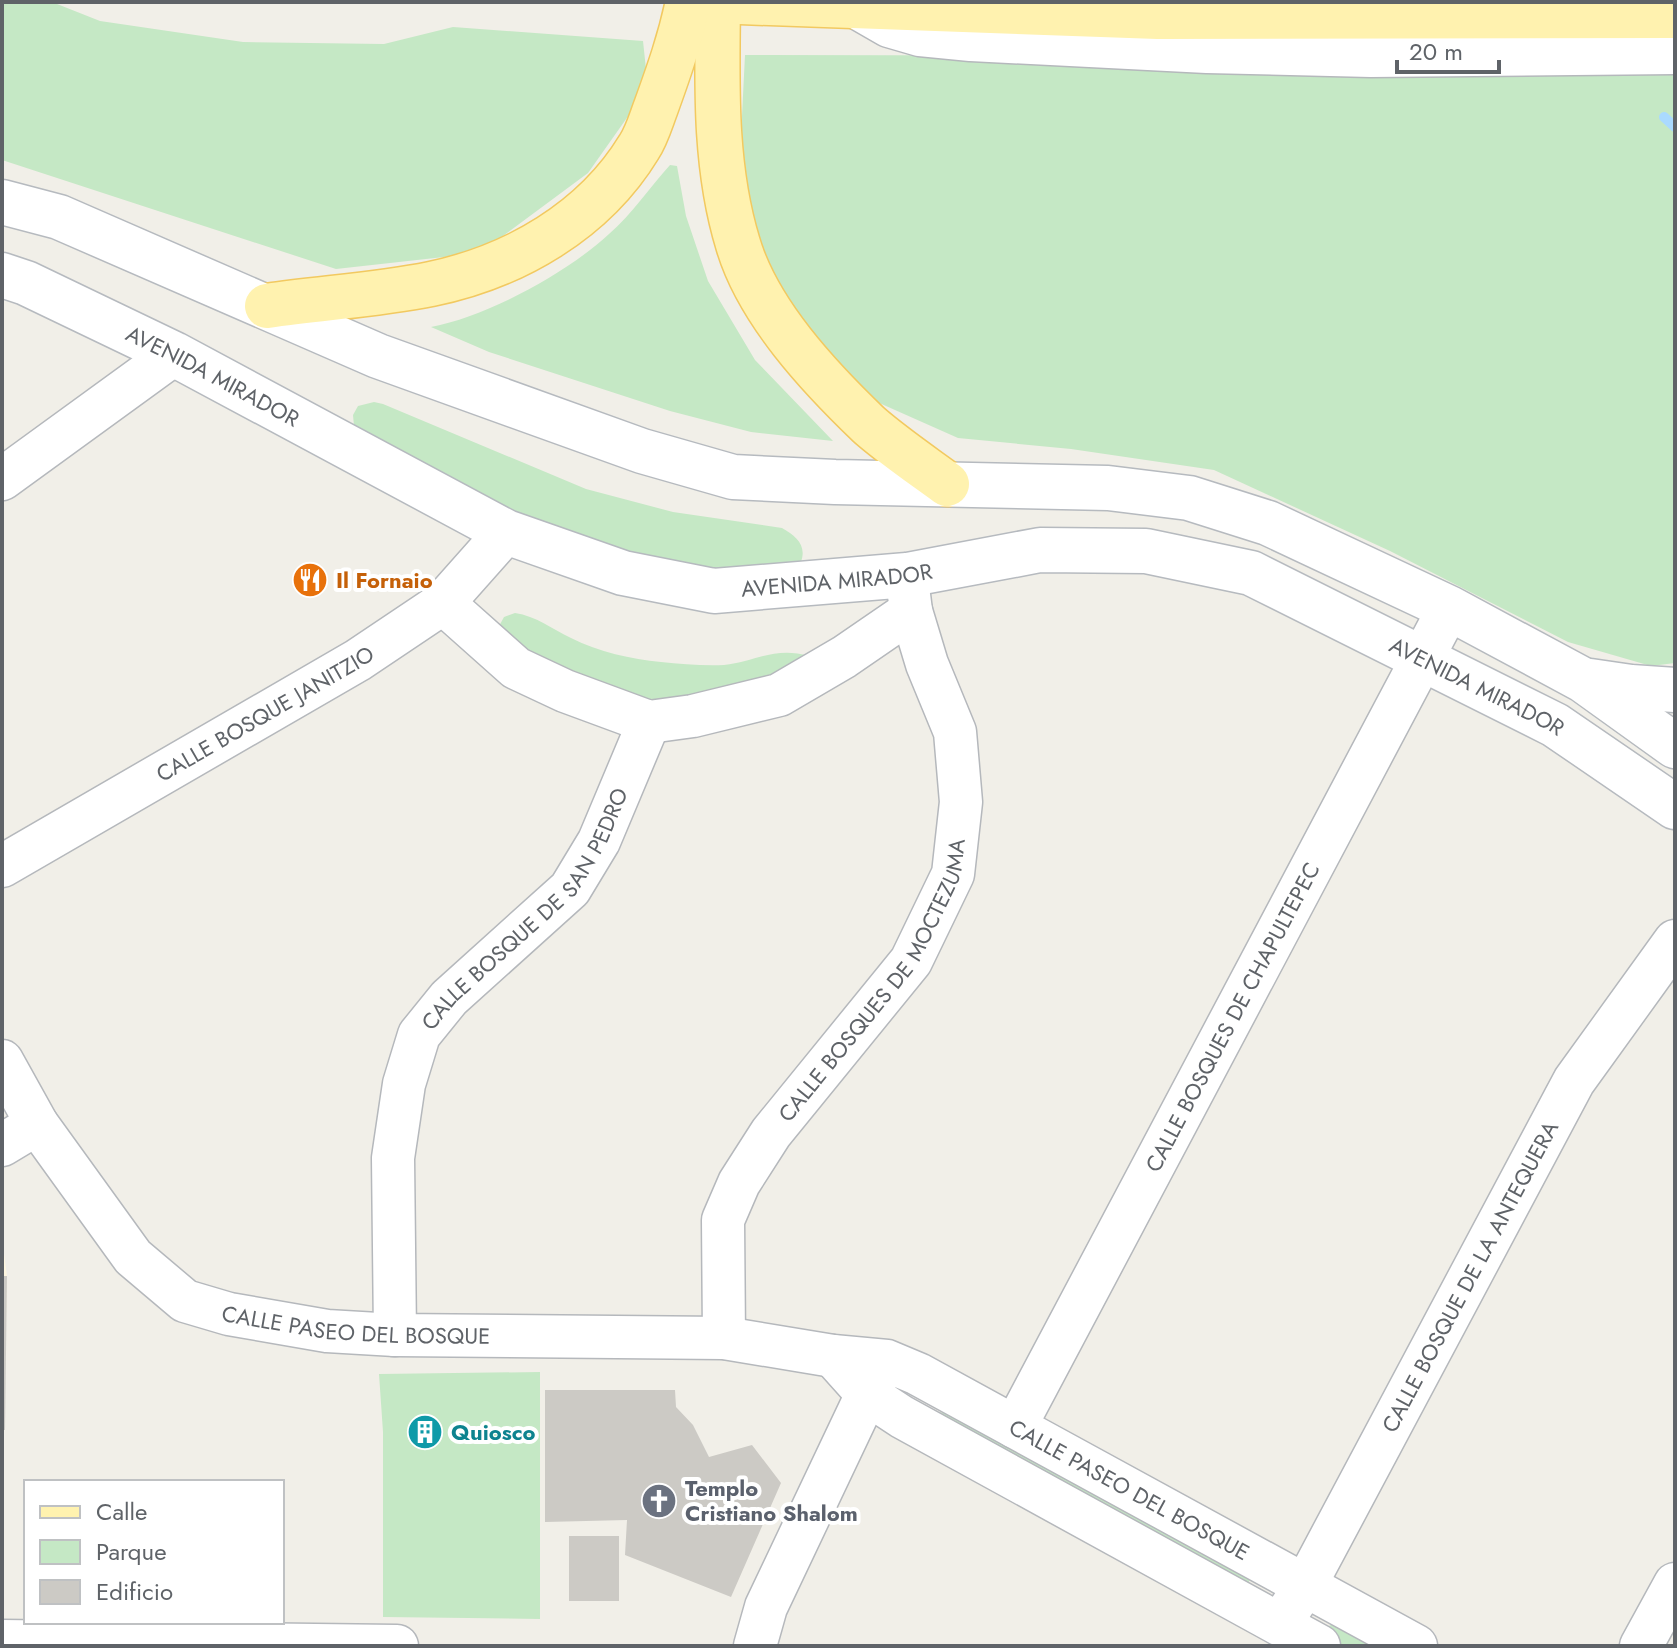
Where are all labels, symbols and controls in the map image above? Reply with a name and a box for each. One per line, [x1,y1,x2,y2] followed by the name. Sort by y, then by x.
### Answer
[1397,24,1499,74] scale bar
[1409,34,1463,69] text: 20 m
[121,317,306,435] street label: AVENIDA MIRADOR
[740,554,935,605] street label: AVENIDA MIRADOR
[291,561,329,599] restaurant icon: Il Fornaio
[336,564,433,596] place label: Il Fornaio
[1384,629,1572,744] street label: AVENIDA MIRADOR
[150,638,381,790] street label: CALLE BOSQUE JANITZIO
[413,783,636,1037] street label: CALLE BOSQUE DE SAN PEDRO
[770,836,973,1129] street label: CALLE BOSQUES DE MOCTEZUMA
[1137,857,1327,1178] street label: CALLE BOSQUES DE CHAPULTEPEC
[1374,1115,1566,1438] street label: CALLE BOSQUE DE LA ANTEQUERA
[219,1297,490,1352] street label: CALLE PASEO DEL BOSQUE
[1003,1411,1255,1568] street label: CALLE PASEO DEL BOSQUE
[406,1413,444,1451] building icon: Quiosco
[451,1416,536,1448] place label: Quiosco
[685,1472,858,1529] place label: Templo Cristiano Shalom
[24,1480,284,1624] legend
[640,1482,678,1520] church icon: Templo Cristiano Shalom
[96,1494,147,1529] text: Calle
[96,1534,167,1569] text: Parque
[96,1574,173,1609] text: Edificio

